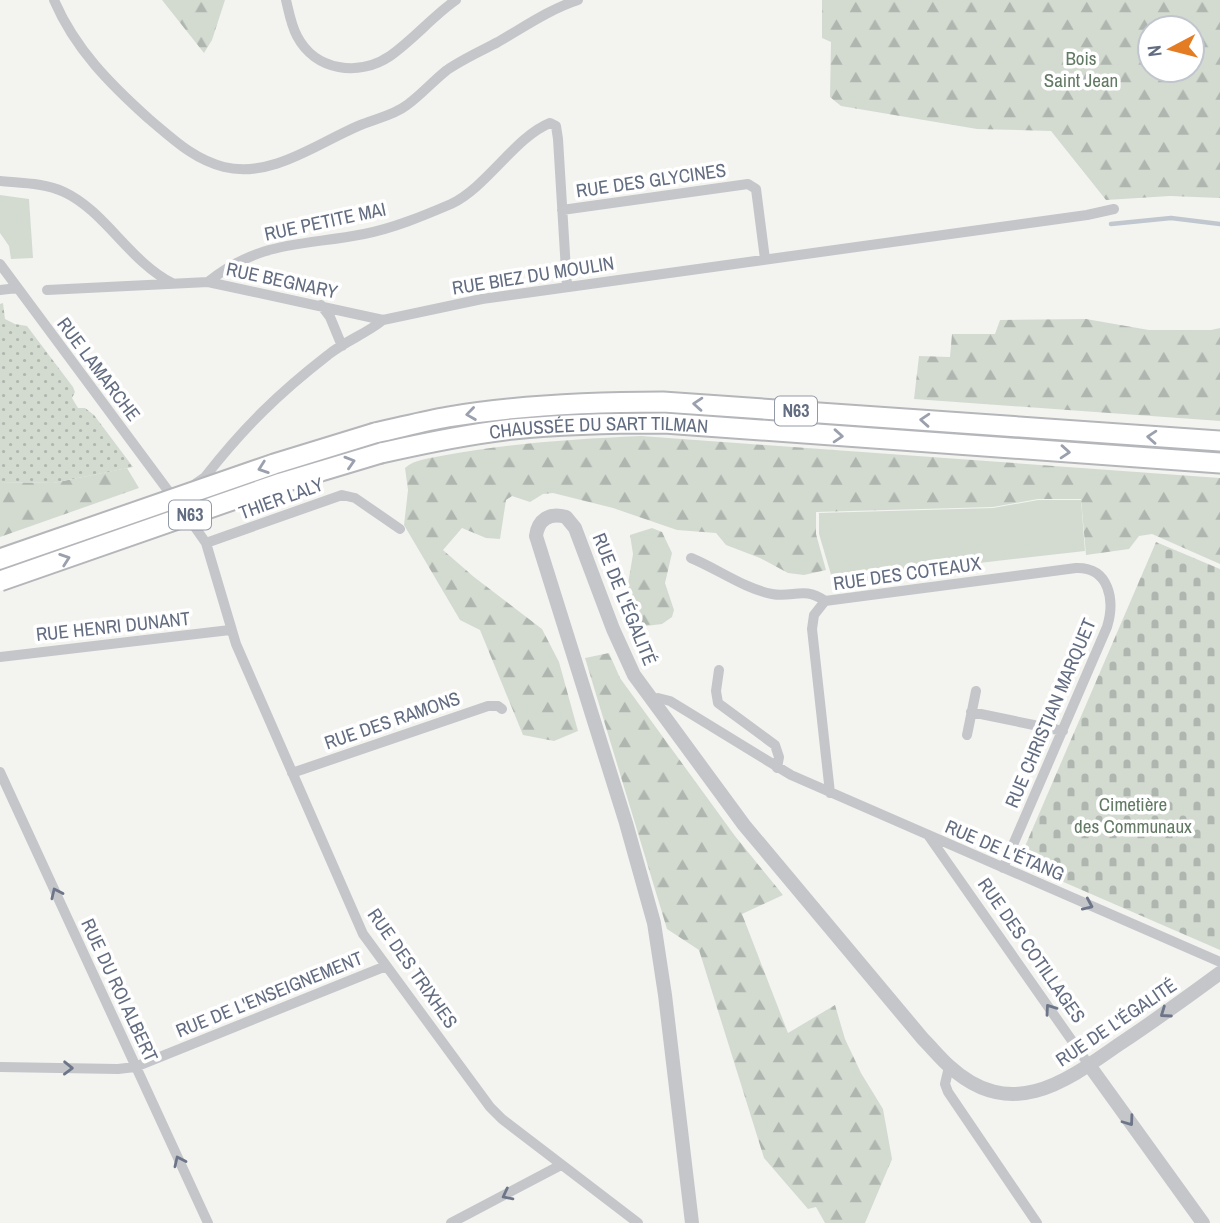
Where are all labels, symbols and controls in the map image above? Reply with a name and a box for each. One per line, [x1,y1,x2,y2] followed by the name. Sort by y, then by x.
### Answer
[1136,14,1206,84] north arrow
[1141,44,1168,58] text: N
[1044,45,1118,93] park label: Bois Saint Jean
[574,157,728,203] street label: RUE DES GLYCINES
[262,195,388,247] street label: RUE PETITE MAI
[450,249,616,301] street label: RUE BIEZ DU MOULIN
[224,256,341,305] street label: RUE BEGNARY
[51,312,147,426] street label: RUE LAMARCHE
[775,396,817,426] road number: N63
[692,397,703,412] one-way arrow
[465,406,477,421] one-way arrow
[488,410,709,445] street label: CHAUSSÉE DU SART TILMAN
[919,413,930,428] one-way arrow
[833,428,844,443] one-way arrow
[1146,429,1157,444] one-way arrow
[1060,444,1071,459] one-way arrow
[343,456,355,471] one-way arrow
[257,460,269,474] one-way arrow
[235,471,327,525] street label: THIER LALY
[169,500,211,530] road number: N63
[587,529,663,669] street label: RUE DE L'ÉGALITÉ
[831,550,983,596] street label: RUE DES COTEAUX
[58,553,70,567] one-way arrow
[35,605,192,647] street label: RUE HENRI DUNANT
[998,614,1102,812] street label: RUE CHRISTIAN MARQUET
[321,685,463,755] street label: RUE DES RAMONS
[1074,791,1192,839] park label: Cimetière des Communaux
[941,813,1069,887] street label: RUE DE L'ÉTANG
[972,872,1092,1028] street label: RUE DES COTILLAGES
[50,888,64,900] one-way arrow
[1081,897,1094,911] one-way arrow
[362,903,464,1033] street label: RUE DES TRIXHES
[75,914,165,1066] street label: RUE DU ROI ALBERT
[172,944,367,1043] street label: RUE DE L'ENSEIGNEMENT
[1050,972,1182,1072] street label: RUE DE L'ÉGALITÉ
[1046,1004,1058,1017] one-way arrow
[1160,1005,1173,1017] one-way arrow
[63,1060,74,1076] one-way arrow
[1121,1113,1133,1126] one-way arrow
[173,1156,187,1168] one-way arrow
[502,1186,514,1200] one-way arrow

